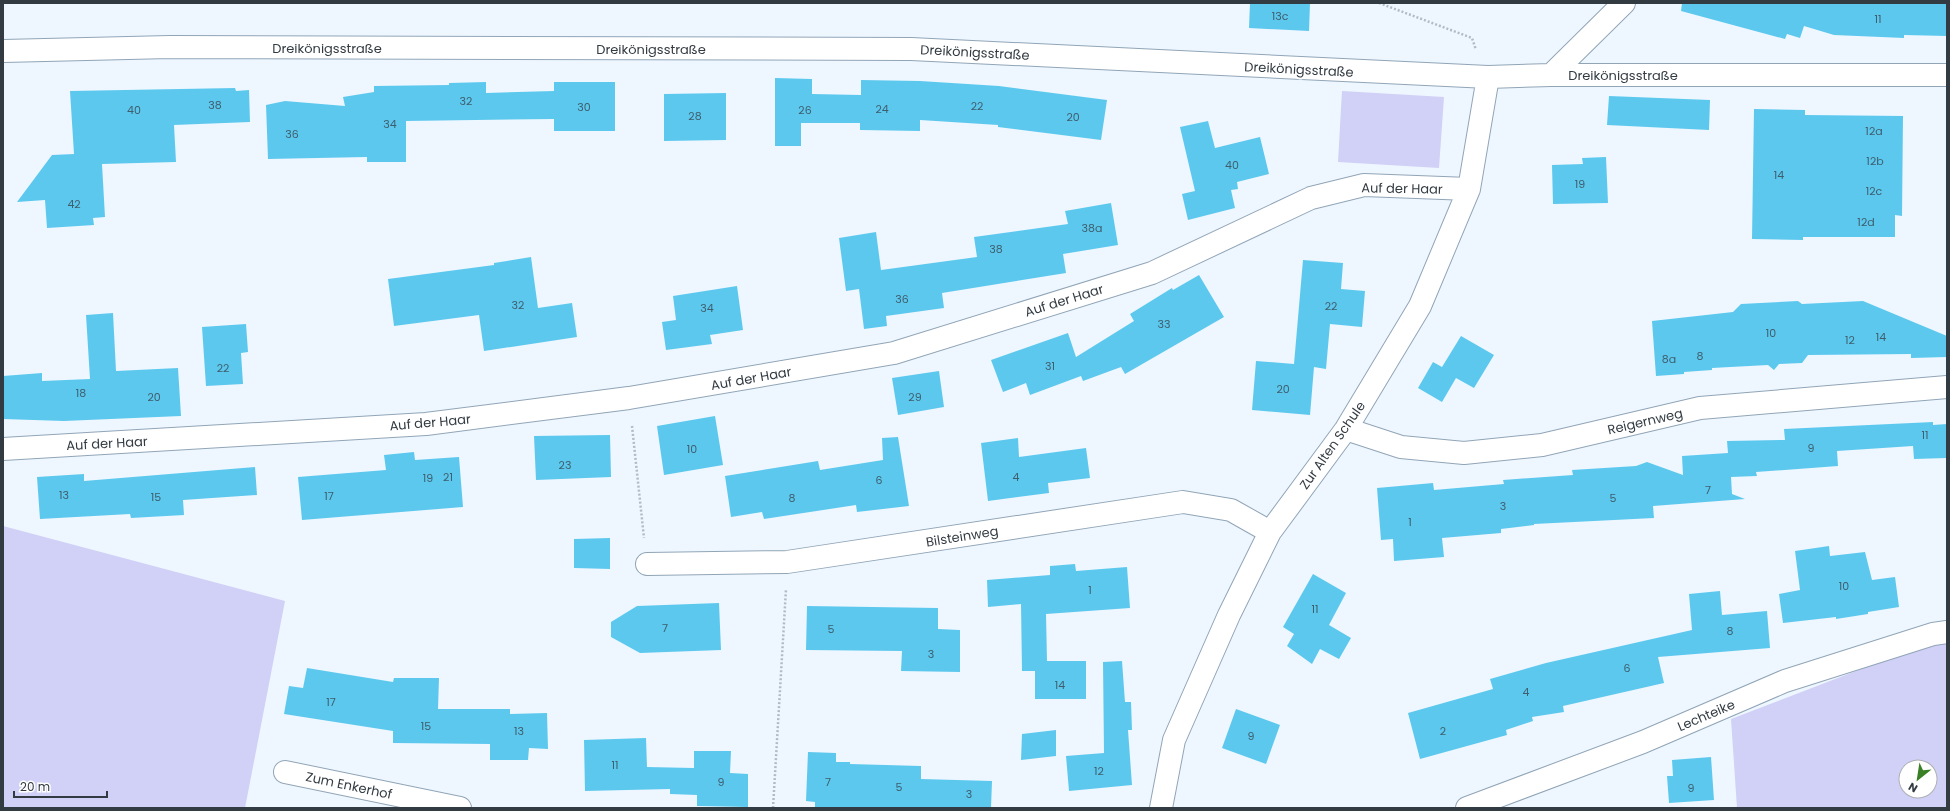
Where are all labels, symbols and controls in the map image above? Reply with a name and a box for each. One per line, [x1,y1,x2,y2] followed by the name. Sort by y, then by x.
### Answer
[1272,8,1289,24] house number: 13c
[1874,11,1882,27] house number: 11
[272,39,382,58] street label: Dreikönigsstraße
[596,40,706,59] street label: Dreikönigsstraße
[920,40,1030,65] street label: Dreikönigsstraße
[1244,57,1354,82] street label: Dreikönigsstraße
[1568,66,1678,85] street label: Dreikönigsstraße
[460,93,472,109] house number: 32
[208,97,222,113] house number: 38
[971,98,983,114] house number: 22
[577,99,591,115] house number: 30
[875,101,889,117] house number: 24
[127,102,141,118] house number: 40
[798,102,812,118] house number: 26
[688,108,702,124] house number: 28
[1066,109,1080,125] house number: 20
[383,116,397,132] house number: 34
[1865,123,1883,139] house number: 12a
[285,126,299,142] house number: 36
[1866,153,1884,169] house number: 12b
[1225,157,1239,173] house number: 40
[1774,167,1784,183] house number: 14
[1575,176,1585,192] house number: 19
[1361,178,1443,199] street label: Auf der Haar
[1866,183,1883,199] house number: 12c
[67,196,81,212] house number: 42
[1857,214,1875,230] house number: 12d
[1082,220,1102,236] house number: 38a
[989,241,1003,257] house number: 38
[1022,279,1106,321] street label: Auf der Haar
[895,291,909,307] house number: 36
[512,297,524,313] house number: 32
[1325,298,1337,314] house number: 22
[700,300,714,316] house number: 34
[1158,316,1170,332] house number: 33
[1766,325,1776,341] house number: 10
[1876,329,1886,345] house number: 14
[1845,332,1855,348] house number: 12
[1697,348,1704,364] house number: 8
[1662,351,1676,367] house number: 8a
[1045,358,1055,374] house number: 31
[217,360,229,376] house number: 22
[709,362,793,395] street label: Auf der Haar
[1276,381,1290,397] house number: 20
[76,385,86,401] house number: 18
[147,389,161,405] house number: 20
[908,389,922,405] house number: 29
[1295,397,1370,493] street label: Zur Alten Schule
[1606,404,1685,439] street label: Reigernweg
[389,409,472,436] street label: Auf der Haar
[1921,427,1929,443] house number: 11
[66,432,148,455] street label: Auf der Haar
[1808,440,1815,456] house number: 9
[687,441,697,457] house number: 10
[559,457,571,473] house number: 23
[443,469,453,485] house number: 21
[1013,469,1020,485] house number: 4
[423,470,433,486] house number: 19
[876,472,883,488] house number: 6
[1705,482,1711,498] house number: 7
[59,487,69,503] house number: 13
[324,488,334,504] house number: 17
[151,489,161,505] house number: 15
[789,490,796,506] house number: 8
[1610,490,1617,506] house number: 5
[1500,498,1506,514] house number: 3
[1408,514,1412,530] house number: 1
[925,521,1000,552] street label: Bilsteinweg
[1839,578,1849,594] house number: 10
[1088,582,1092,598] house number: 1
[1311,601,1319,617] house number: 11
[662,620,668,636] house number: 7
[828,621,835,637] house number: 5
[1727,623,1734,639] house number: 8
[928,646,934,662] house number: 3
[1624,660,1631,676] house number: 6
[1055,677,1065,693] house number: 14
[1523,684,1530,700] house number: 4
[326,694,336,710] house number: 17
[1675,695,1738,736] street label: Lechteike
[421,718,431,734] house number: 15
[514,723,524,739] house number: 13
[1440,723,1446,739] house number: 2
[1248,728,1255,744] house number: 9
[611,757,619,773] house number: 11
[1898,759,1938,799] north arrow
[1094,763,1104,779] house number: 12
[304,767,394,804] street label: Zum Enkerhof
[14,773,107,799] scale bar
[718,774,725,790] house number: 9
[825,774,831,790] house number: 7
[20,778,50,795] text: 20 m
[896,779,903,795] house number: 5
[1905,779,1921,797] text: N
[1688,780,1695,796] house number: 9
[966,786,972,802] house number: 3

